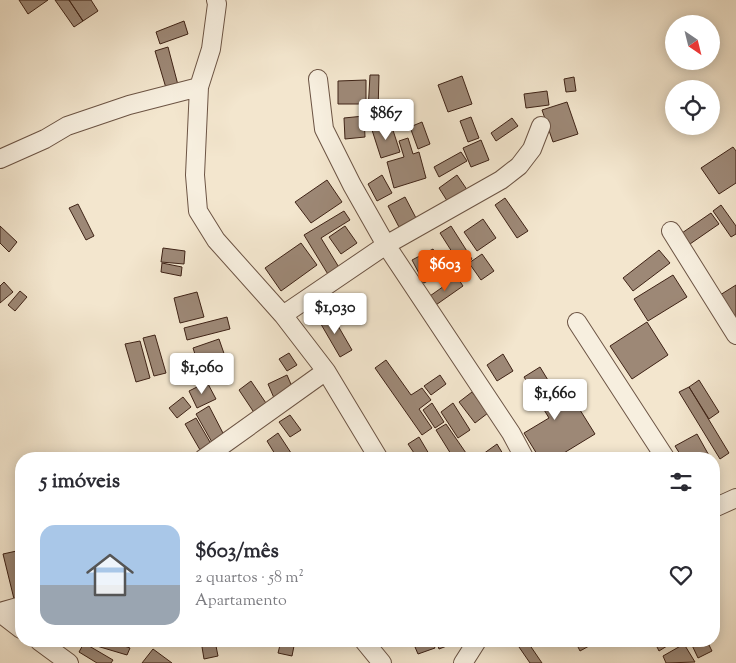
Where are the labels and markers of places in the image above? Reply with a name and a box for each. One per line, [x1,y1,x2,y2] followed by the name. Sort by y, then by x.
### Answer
[356,98,416,141] pin: $867
[415,250,475,292] pin: $603
[294,292,376,335] pin: $1,030
[161,352,243,395] pin: $1,060
[514,378,596,421] pin: $1,660

